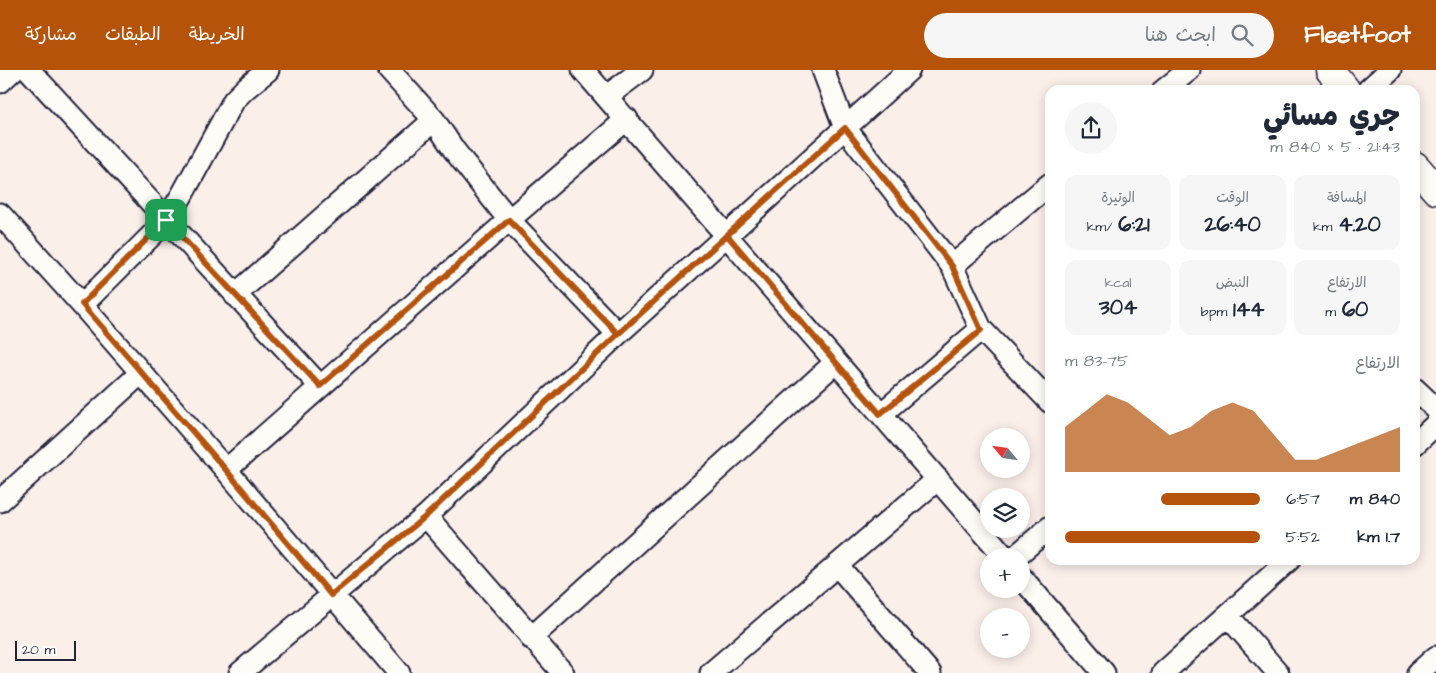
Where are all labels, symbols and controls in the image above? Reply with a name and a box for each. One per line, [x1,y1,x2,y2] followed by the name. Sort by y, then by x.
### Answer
[924,13,1274,58] search box
[1304,18,1411,52] text: Fleetfoot
[1228,21,1256,49] icon: search
[25,22,77,47] text: مشاركة
[105,22,161,47] text: الطبقات
[189,22,245,47] text: الخريطة
[1145,22,1216,49] text: ابحث هنا
[1263,97,1400,136] text: جري مسائي
[1065,102,1117,154] button: share
[1270,136,1400,158] text: 21:43 · 5 × 840 m
[1101,188,1135,208] text: الوتيرة
[1216,188,1249,208] text: الوقت
[1327,188,1367,208] text: المسافة
[145,199,187,241] pin
[152,206,180,234] icon: arrive
[1118,210,1150,239] text: 6:21
[1204,210,1261,239] text: 26:40
[1338,210,1381,239] text: 4.20
[1087,217,1118,237] text: /km
[1313,217,1338,237] text: km
[1105,273,1132,293] text: kcal
[1216,273,1249,293] text: النبض
[1327,273,1366,293] text: الارتفاع
[1099,293,1137,322] text: 304
[1233,295,1264,324] text: 144
[1342,295,1368,324] text: 60
[1201,302,1233,322] text: bpm
[1325,302,1342,322] text: m
[1065,350,1129,372] text: 75–83 m
[1355,352,1400,374] text: الارتفاع
[980,428,1030,478] north arrow
[980,428,1030,658] map controls
[980,488,1030,538] button: layers
[1286,488,1320,510] text: 6:57
[1350,488,1400,510] text: 840 m
[1286,526,1320,548] text: 5:52
[1357,526,1400,548] text: 1.7 km
[980,548,1030,598] button: +
[980,608,1030,658] button: −
[15,638,76,661] scale bar
[22,640,55,660] text: 20 m

